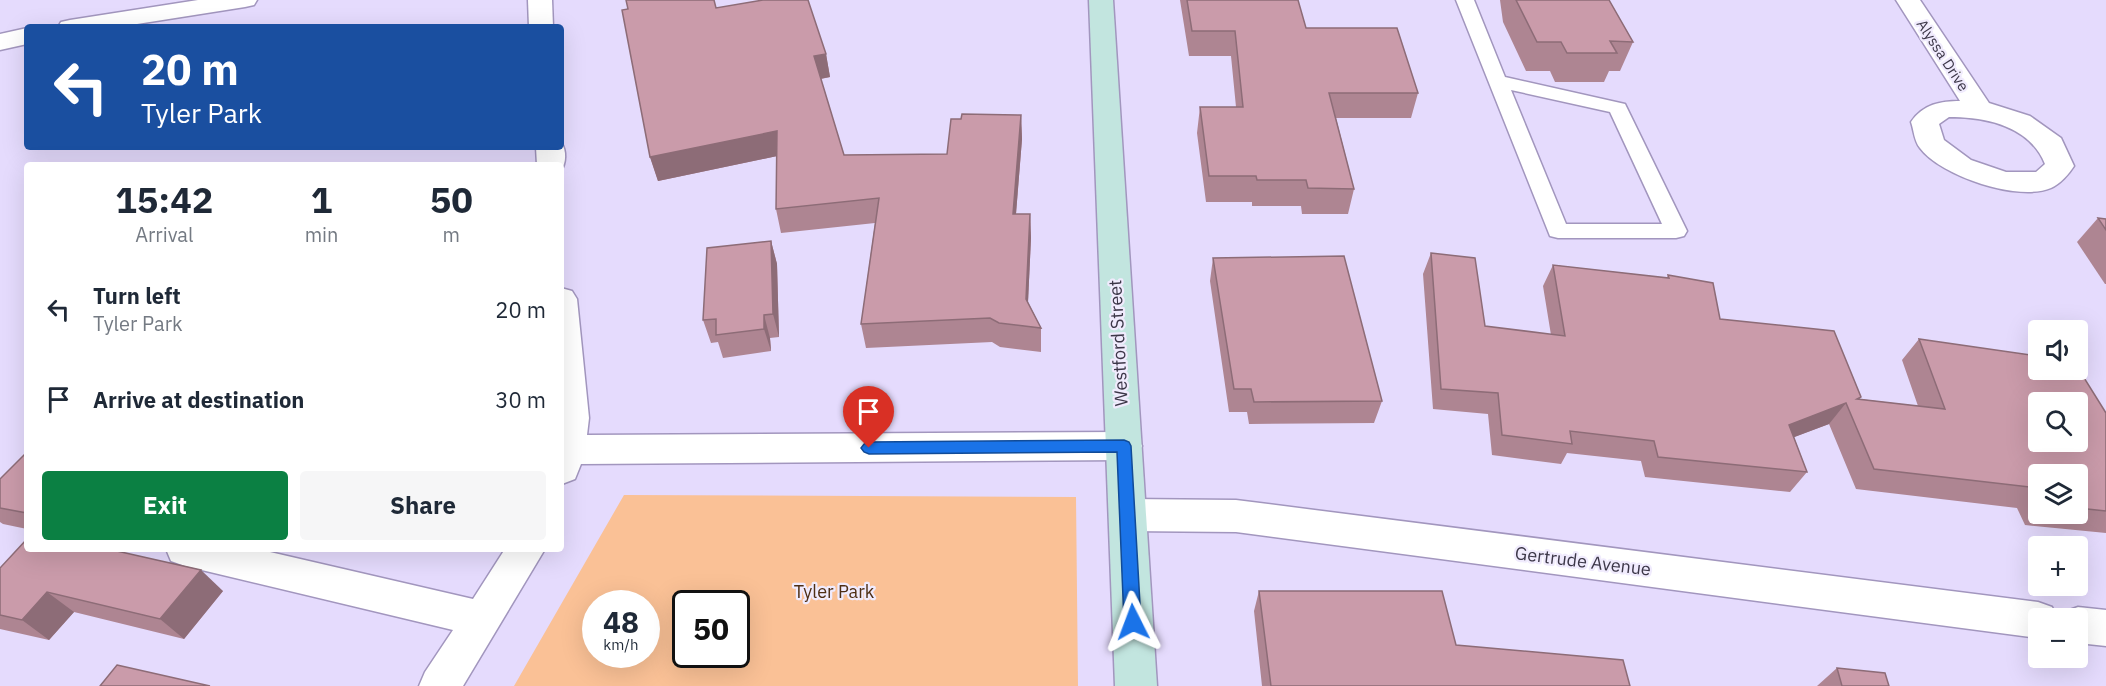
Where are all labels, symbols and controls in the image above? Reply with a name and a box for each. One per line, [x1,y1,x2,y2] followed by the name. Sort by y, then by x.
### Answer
[1913,15,1973,95] street label: Alyssa Drive
[141,42,239,97] text: 20 m
[42,48,120,126] icon: left
[141,95,262,130] text: Tyler Park
[115,176,213,223] text: 15:42
[311,176,332,223] text: 1
[430,176,473,223] text: 50
[135,221,193,248] text: Arrival
[305,221,338,248] text: min
[442,221,460,248] text: m
[1103,279,1133,407] street label: Westford Street
[93,281,181,310] text: Turn left
[42,293,75,326] icon: left
[495,295,546,324] text: 20 m
[93,310,183,337] text: Tyler Park
[2028,320,2088,668] map controls
[2028,320,2088,380] button: sound
[42,383,75,416] icon: arrive
[93,385,304,414] text: Arrive at destination
[495,385,546,414] text: 30 m
[843,386,894,448] pin
[2028,392,2088,452] button: search
[852,395,885,428] icon: arrive
[2028,464,2088,524] button: layers
[42,471,288,540] button: Exit
[300,471,546,540] button: Share
[2028,536,2088,596] button: +
[1514,541,1652,581] street label: Gertrude Avenue
[794,580,875,603] park label: Tyler Park
[672,590,750,668] speed limit sign: 50
[1101,590,1165,654] position arrow
[603,602,639,641] text: 48
[2028,608,2088,668] button: −
[603,635,639,654] text: km/h

